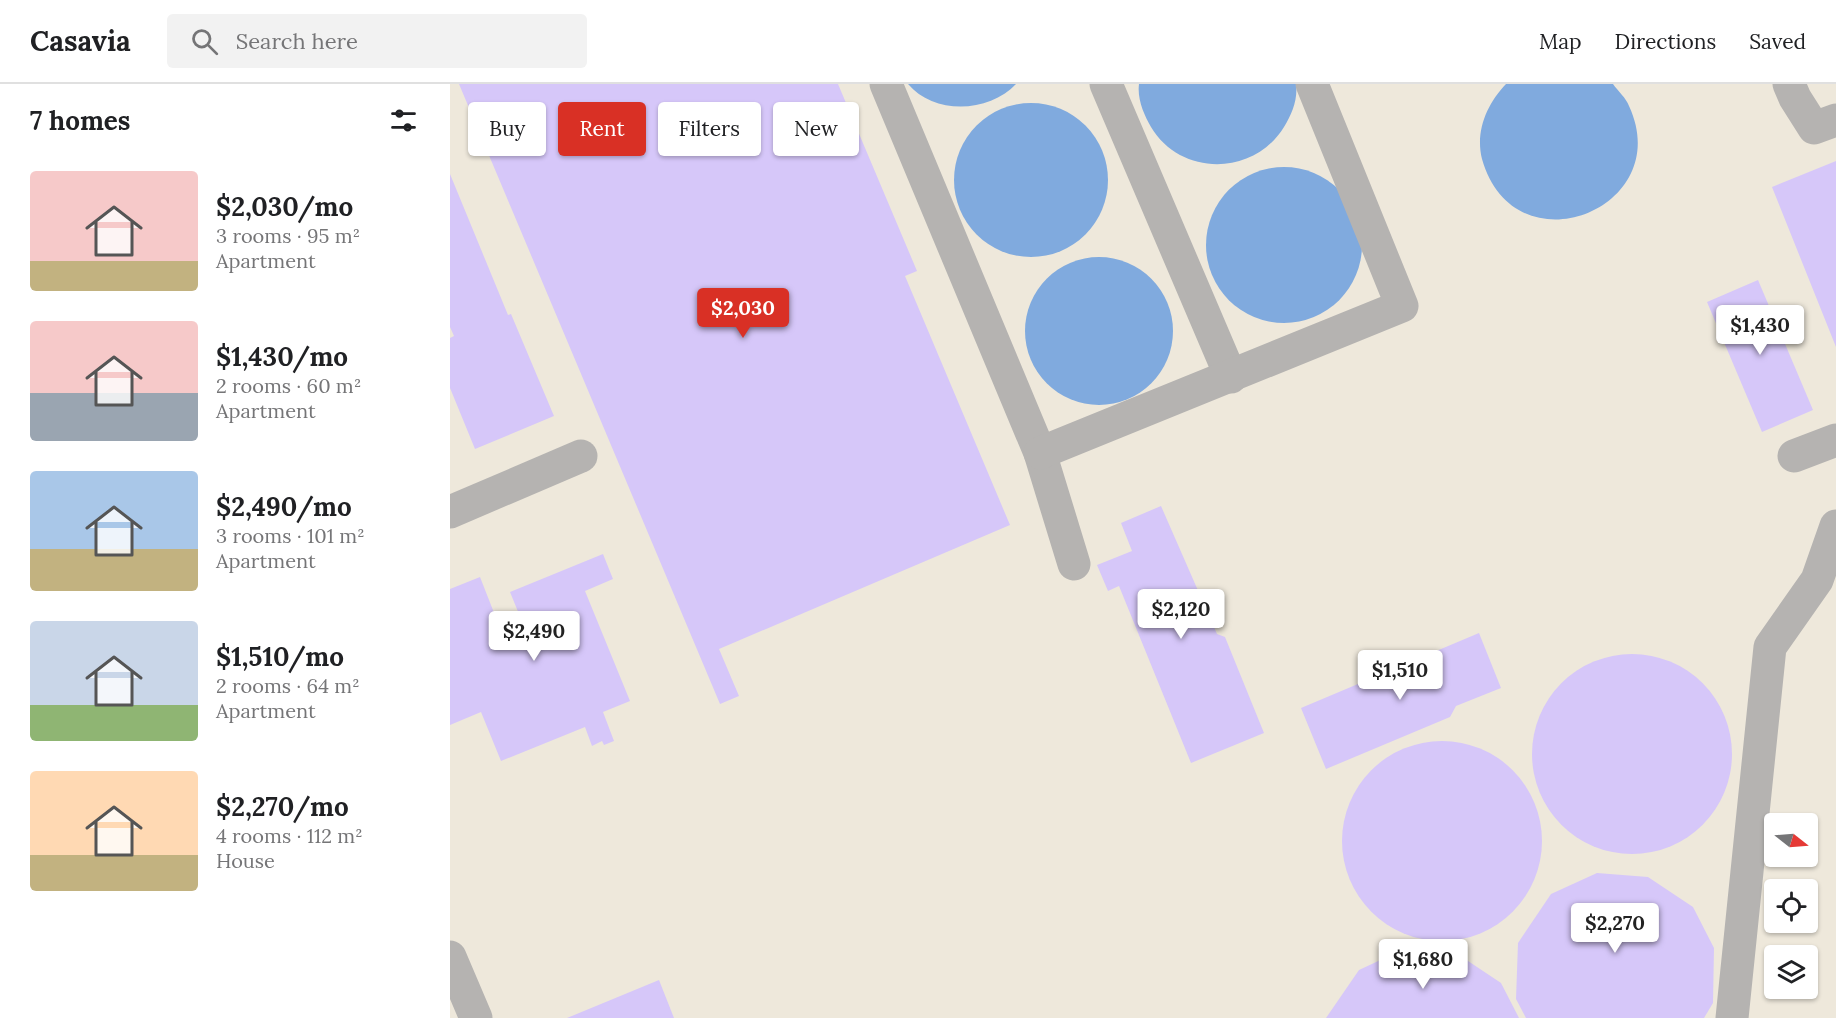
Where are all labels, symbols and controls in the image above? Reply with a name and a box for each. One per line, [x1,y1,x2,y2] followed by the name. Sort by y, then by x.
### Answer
[167,14,587,68] search box
[30,23,131,59] text: Casavia
[188,25,221,58] icon: search
[236,27,358,55] text: Search here
[1539,28,1582,55] text: Map
[1615,28,1716,55] text: Directions
[1749,28,1806,55] text: Saved
[468,102,546,156] chip: Buy
[558,102,646,156] chip: Rent
[658,102,761,156] chip: Filters
[773,102,859,156] chip: New
[30,104,130,137] text: 7 homes
[387,104,420,137] icon: filters
[216,190,353,223] text: $2,030/mo
[78,195,150,267] icon: home
[216,223,360,248] text: 3 rooms · 95 m²
[216,248,316,273] text: Apartment
[694,288,792,339] pin: $2,030
[711,295,775,320] text: $2,030
[1711,305,1809,356] pin: $1,430
[1730,312,1790,337] text: $1,430
[216,340,348,373] text: $1,430/mo
[78,345,150,417] icon: home
[216,373,361,398] text: 2 rooms · 60 m²
[216,398,316,423] text: Apartment
[216,490,352,523] text: $2,490/mo
[78,495,150,567] icon: home
[216,523,365,548] text: 3 rooms · 101 m²
[216,548,316,573] text: Apartment
[1132,589,1230,640] pin: $2,120
[1152,596,1210,621] text: $2,120
[485,611,583,662] pin: $2,490
[503,618,565,643] text: $2,490
[216,640,344,673] text: $1,510/mo
[78,645,150,717] icon: home
[1351,650,1449,701] pin: $1,510
[1372,657,1428,682] text: $1,510
[216,673,360,698] text: 2 rooms · 64 m²
[216,698,316,723] text: Apartment
[216,790,349,823] text: $2,270/mo
[78,795,150,867] icon: home
[1764,813,1818,867] north arrow
[1764,813,1818,999] map controls
[216,823,363,848] text: 4 rooms · 112 m²
[216,848,275,873] text: House
[1764,879,1818,933] button: locate
[1566,903,1664,954] pin: $2,270
[1585,910,1645,935] text: $2,270
[1374,939,1472,990] pin: $1,680
[1764,945,1818,999] button: layers
[1393,946,1453,971] text: $1,680

